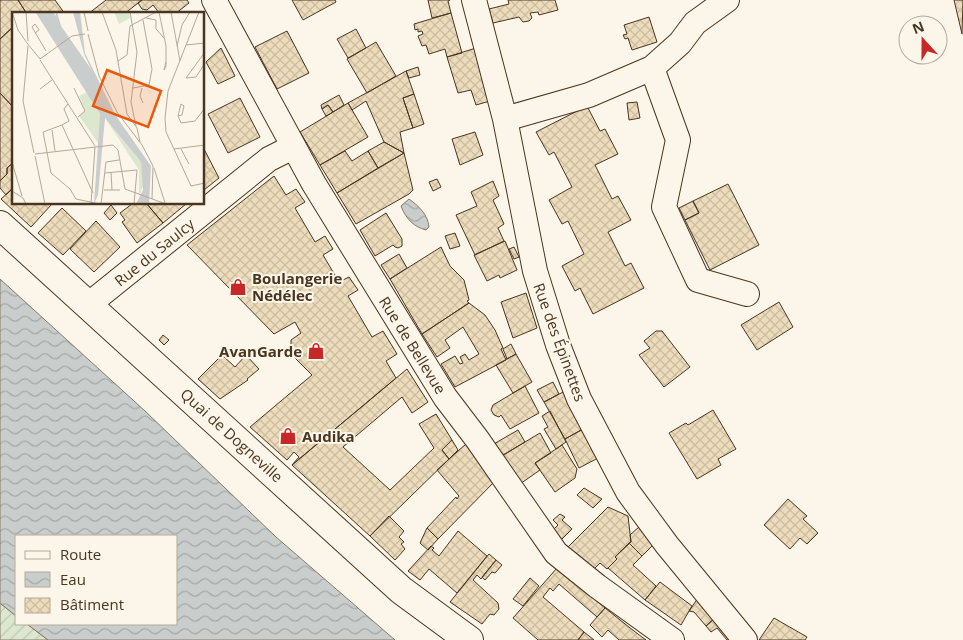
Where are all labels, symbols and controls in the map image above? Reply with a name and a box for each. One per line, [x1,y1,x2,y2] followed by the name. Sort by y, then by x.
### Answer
[12,12,205,205] inset map
[898,15,948,65] north arrow
[909,16,927,38] text: N
[110,213,198,290] street label: Rue du Saulcy
[252,268,342,305] place label: Boulangerie Nédélec
[228,277,248,297] shop icon: Boulangerie Nédélec
[529,280,591,404] street label: Rue des Épinettes
[375,292,451,398] street label: Rue de Bellevue
[219,341,302,361] place label: AvanGarde
[306,341,326,361] shop icon: AvanGarde
[177,384,287,486] street label: Quai de Dogneville
[278,426,298,446] shop icon: Audika
[302,426,355,446] place label: Audika
[15,535,178,625] legend
[60,544,101,564] text: Route
[60,569,86,589] text: Eau
[60,594,124,614] text: Bâtiment

